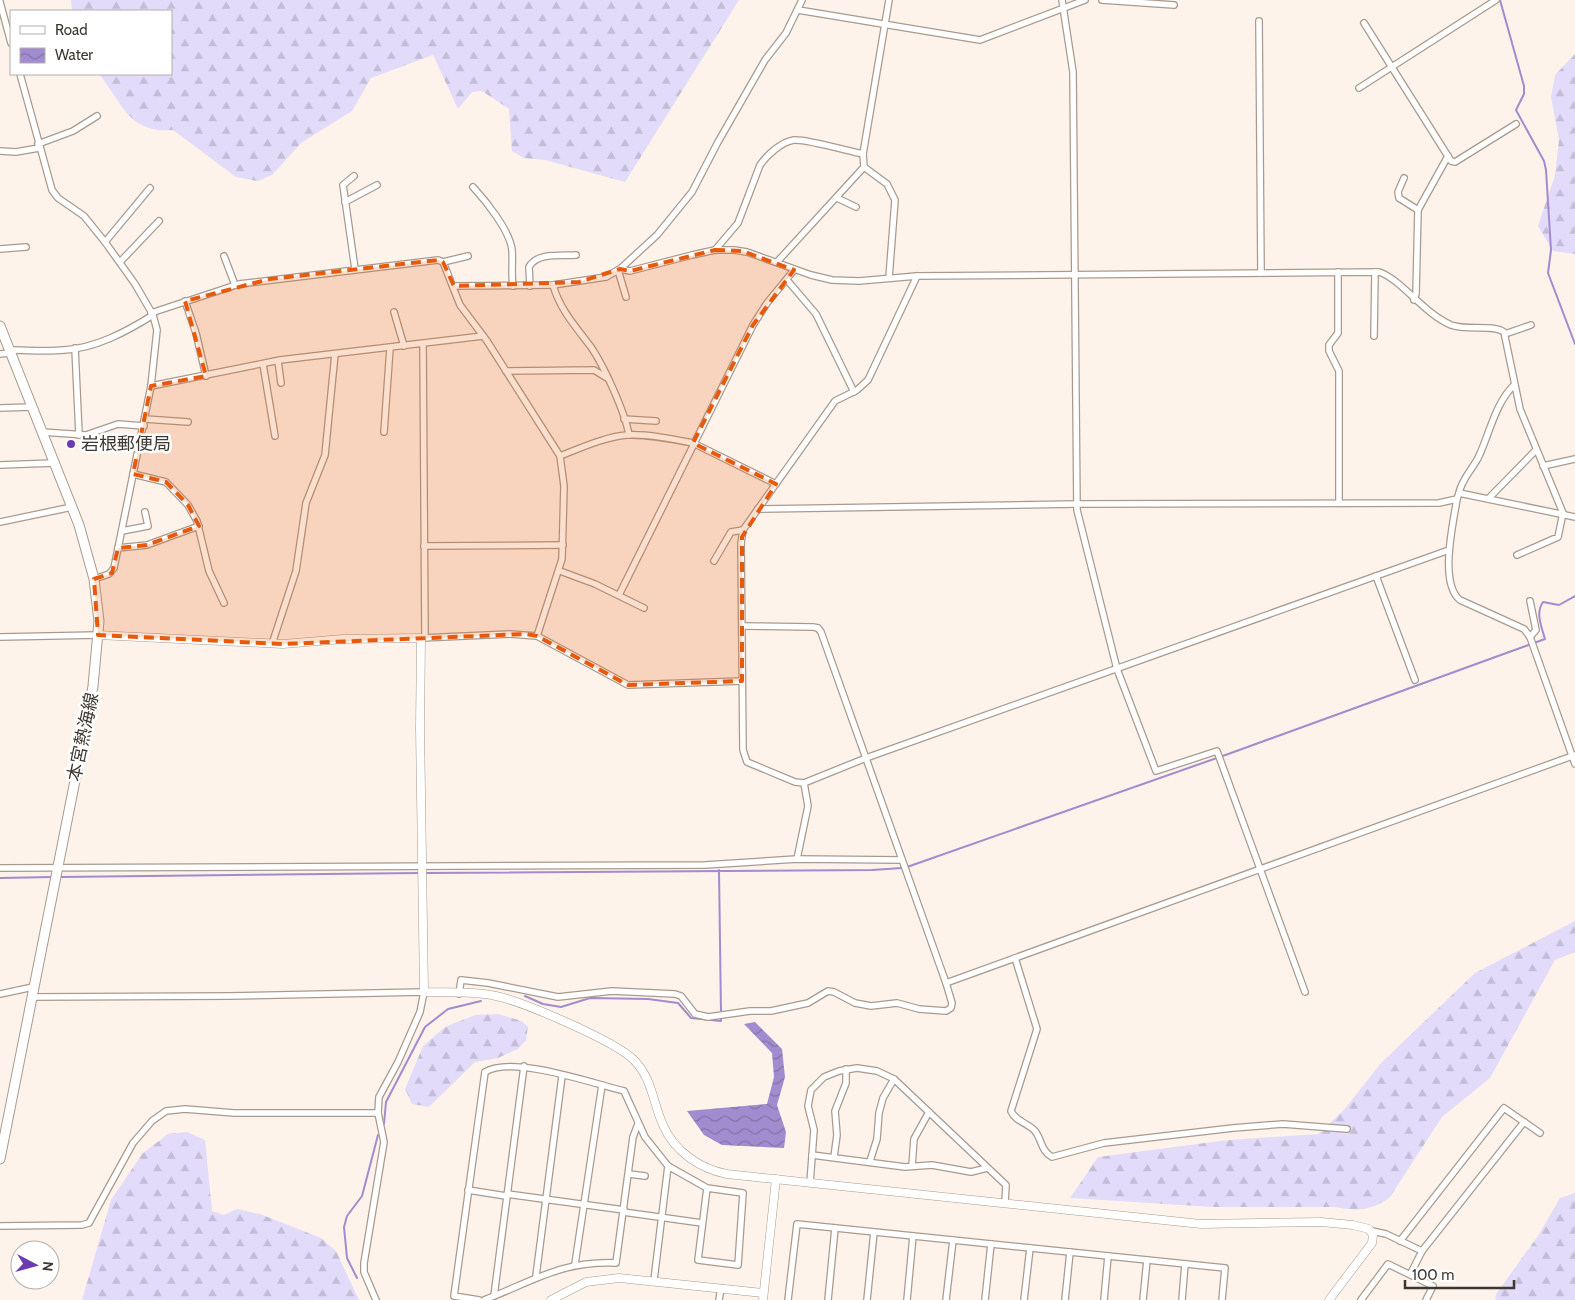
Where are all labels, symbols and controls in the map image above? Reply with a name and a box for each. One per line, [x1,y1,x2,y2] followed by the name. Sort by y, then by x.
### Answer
[10,10,172,75] legend
[55,21,88,39] text: Road
[55,46,93,64] text: Water
[81,433,171,455] place label: 岩根郵便局
[65,438,77,450] marker: 岩根郵便局
[63,691,103,783] street label: 本宮熱海線
[10,1240,60,1290] north arrow
[1405,1258,1514,1290] scale bar
[38,1260,57,1272] text: N
[1412,1266,1454,1284] text: 100 m

